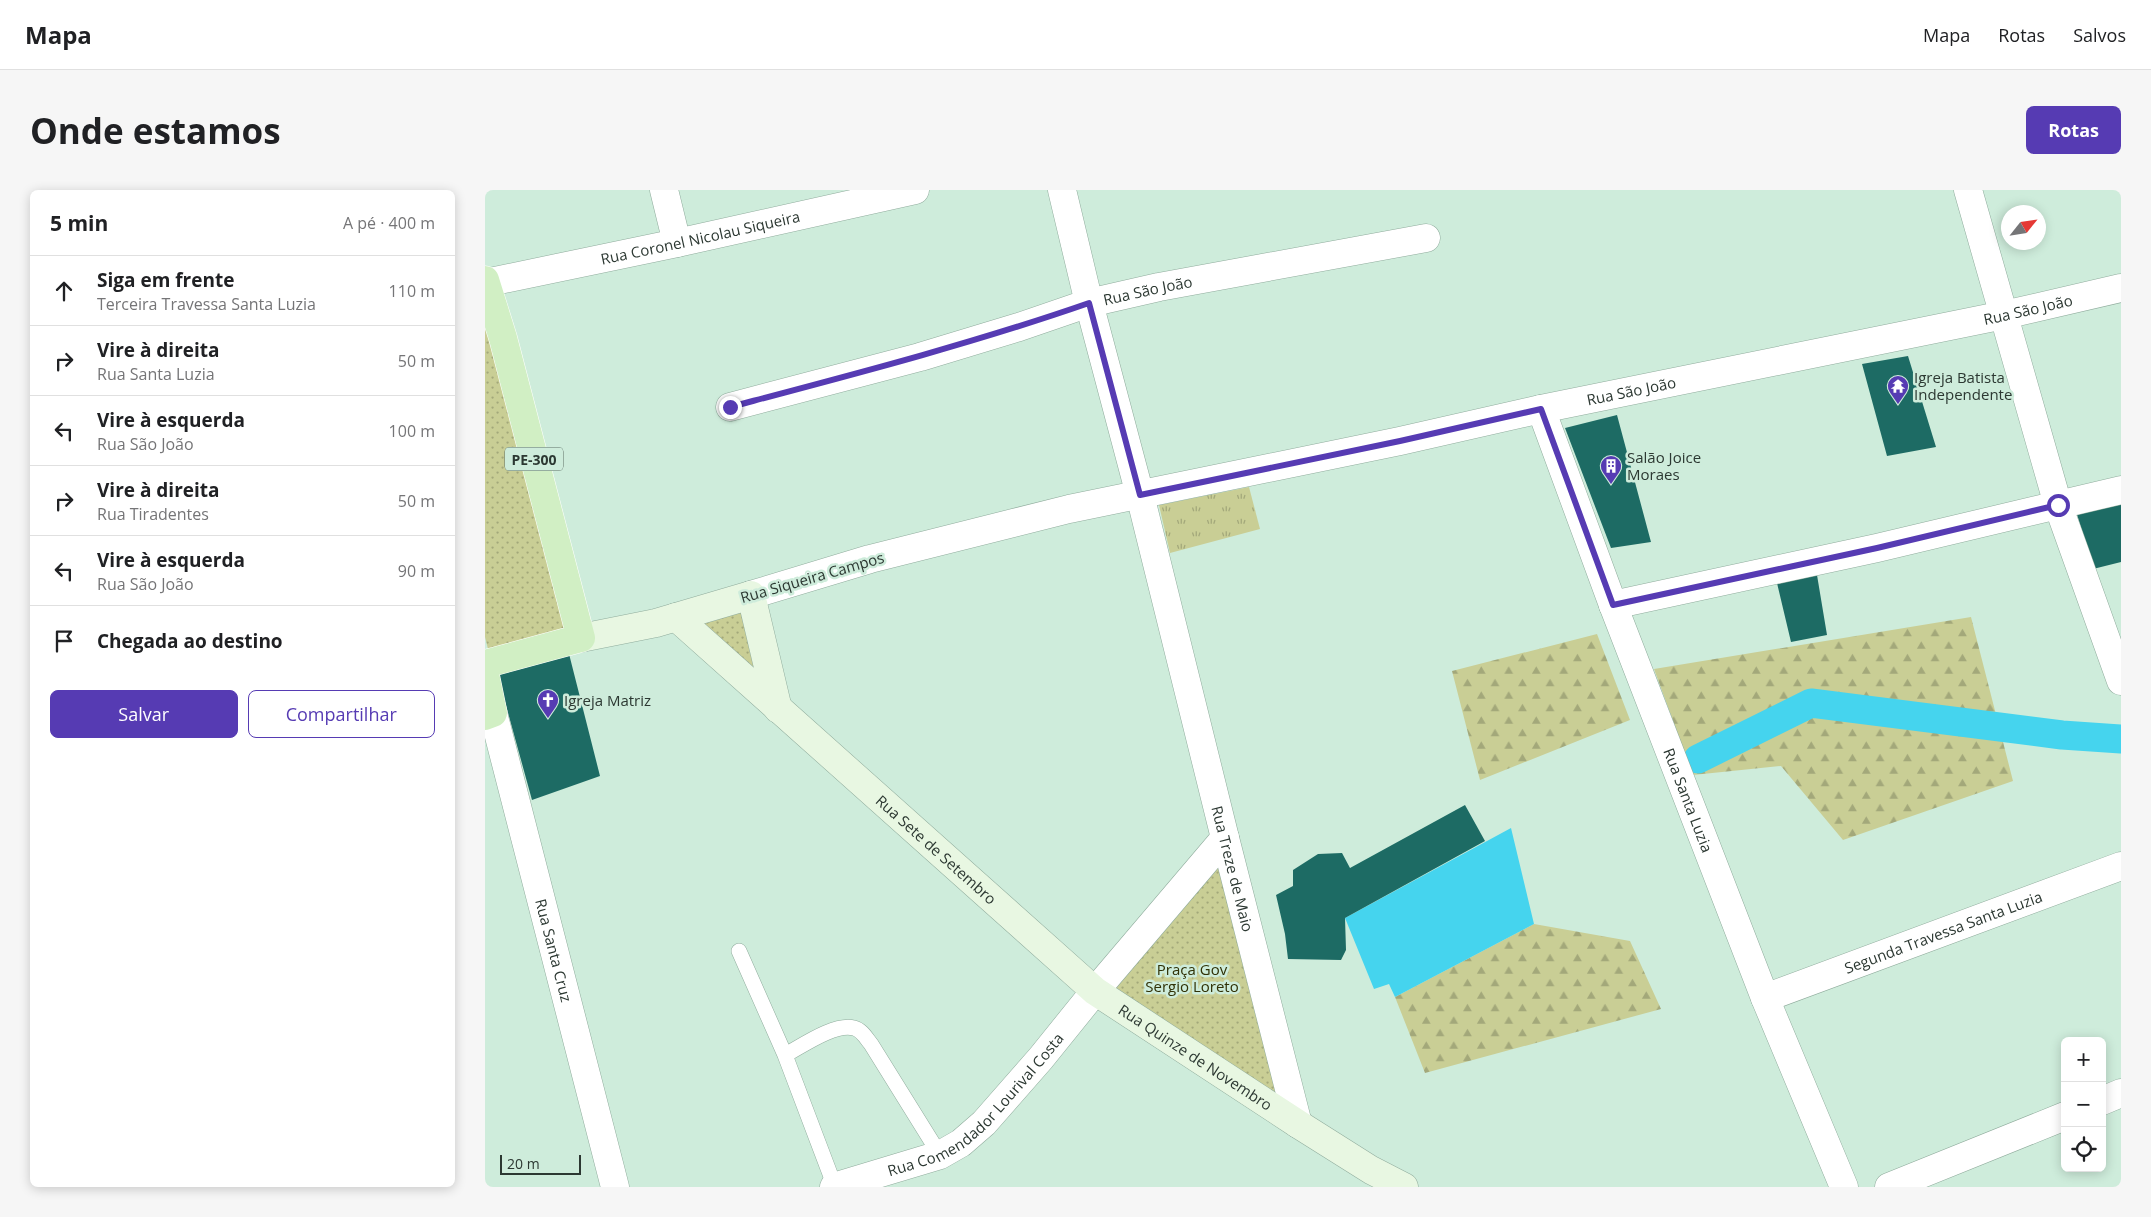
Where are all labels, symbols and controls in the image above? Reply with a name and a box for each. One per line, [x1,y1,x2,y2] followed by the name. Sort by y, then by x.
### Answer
[25,18,92,51] text: Mapa
[1923,23,1970,47] text: Mapa
[1998,23,2045,47] text: Rotas
[2073,23,2126,47] text: Salvos
[2026,106,2121,154] button: Rotas
[30,107,281,154] text: Onde estamos
[2001,205,2046,250] north arrow
[599,206,802,269] street label: Rua Coronel Nicolau Siqueira
[50,209,108,237] text: 5 min
[343,212,435,234] text: A pé · 400 m
[97,267,234,293] text: Siga em frente
[1101,271,1194,309] street label: Rua São João
[50,277,78,305] icon: ahead
[389,280,435,302] text: 110 m
[1982,290,2074,329] street label: Rua São João
[97,293,316,315] text: Terceira Travessa Santa Luzia
[97,337,220,363] text: Vire à direita
[50,347,78,375] icon: right
[398,350,435,372] text: 50 m
[97,363,215,385] text: Rua Santa Luzia
[1914,367,2012,404] place label: Igreja Batista Independente
[1585,372,1678,410] street label: Rua São João
[1886,374,1910,405] temple icon: Igreja Batista Independente
[719,396,742,419] route end
[97,407,245,433] text: Vire à esquerda
[50,417,78,445] icon: left
[389,420,435,442] text: 100 m
[97,433,194,455] text: Rua São João
[1627,447,1701,484] place label: Salão Joice Moraes
[505,448,563,470] road number: PE-300
[1599,454,1623,485] building icon: Salão Joice Moraes
[97,477,220,503] text: Vire à direita
[50,487,78,515] icon: right
[398,490,435,512] text: 50 m
[2047,494,2070,517] route start
[97,503,209,525] text: Rua Tiradentes
[97,547,245,573] text: Vire à esquerda
[738,547,886,607] street label: Rua Siqueira Campos
[50,557,78,585] icon: left
[398,560,435,582] text: 90 m
[97,573,194,595] text: Rua São João
[50,627,78,655] icon: arrive
[97,628,283,654] text: Chegada ao destino
[536,688,560,719] church icon: Igreja Matriz
[50,690,238,738] button: Salvar
[248,690,435,738] button: Compartilhar
[564,690,651,710] place label: Igreja Matriz
[1659,745,1718,855] street label: Rua Santa Luzia
[872,790,1001,909] street label: Rua Sete de Setembro
[1207,804,1259,934] street label: Rua Treze de Maio
[1841,886,2045,978] street label: Segunda Travessa Santa Luzia
[531,896,577,1004] street label: Rua Santa Cruz
[1145,959,1239,996] park label: Praça Gov Sergio Loreto
[1115,999,1276,1115] street label: Rua Quinze de Novembro
[885,1028,1068,1180] street label: Rua Comendador Lourival Costa
[2061,1037,2106,1172] map controls
[2061,1037,2106,1082] button: +
[2061,1082,2106,1127] button: −
[2061,1127,2106,1172] button: locate
[500,1152,581,1175] scale bar
[507,1154,540,1173] text: 20 m

